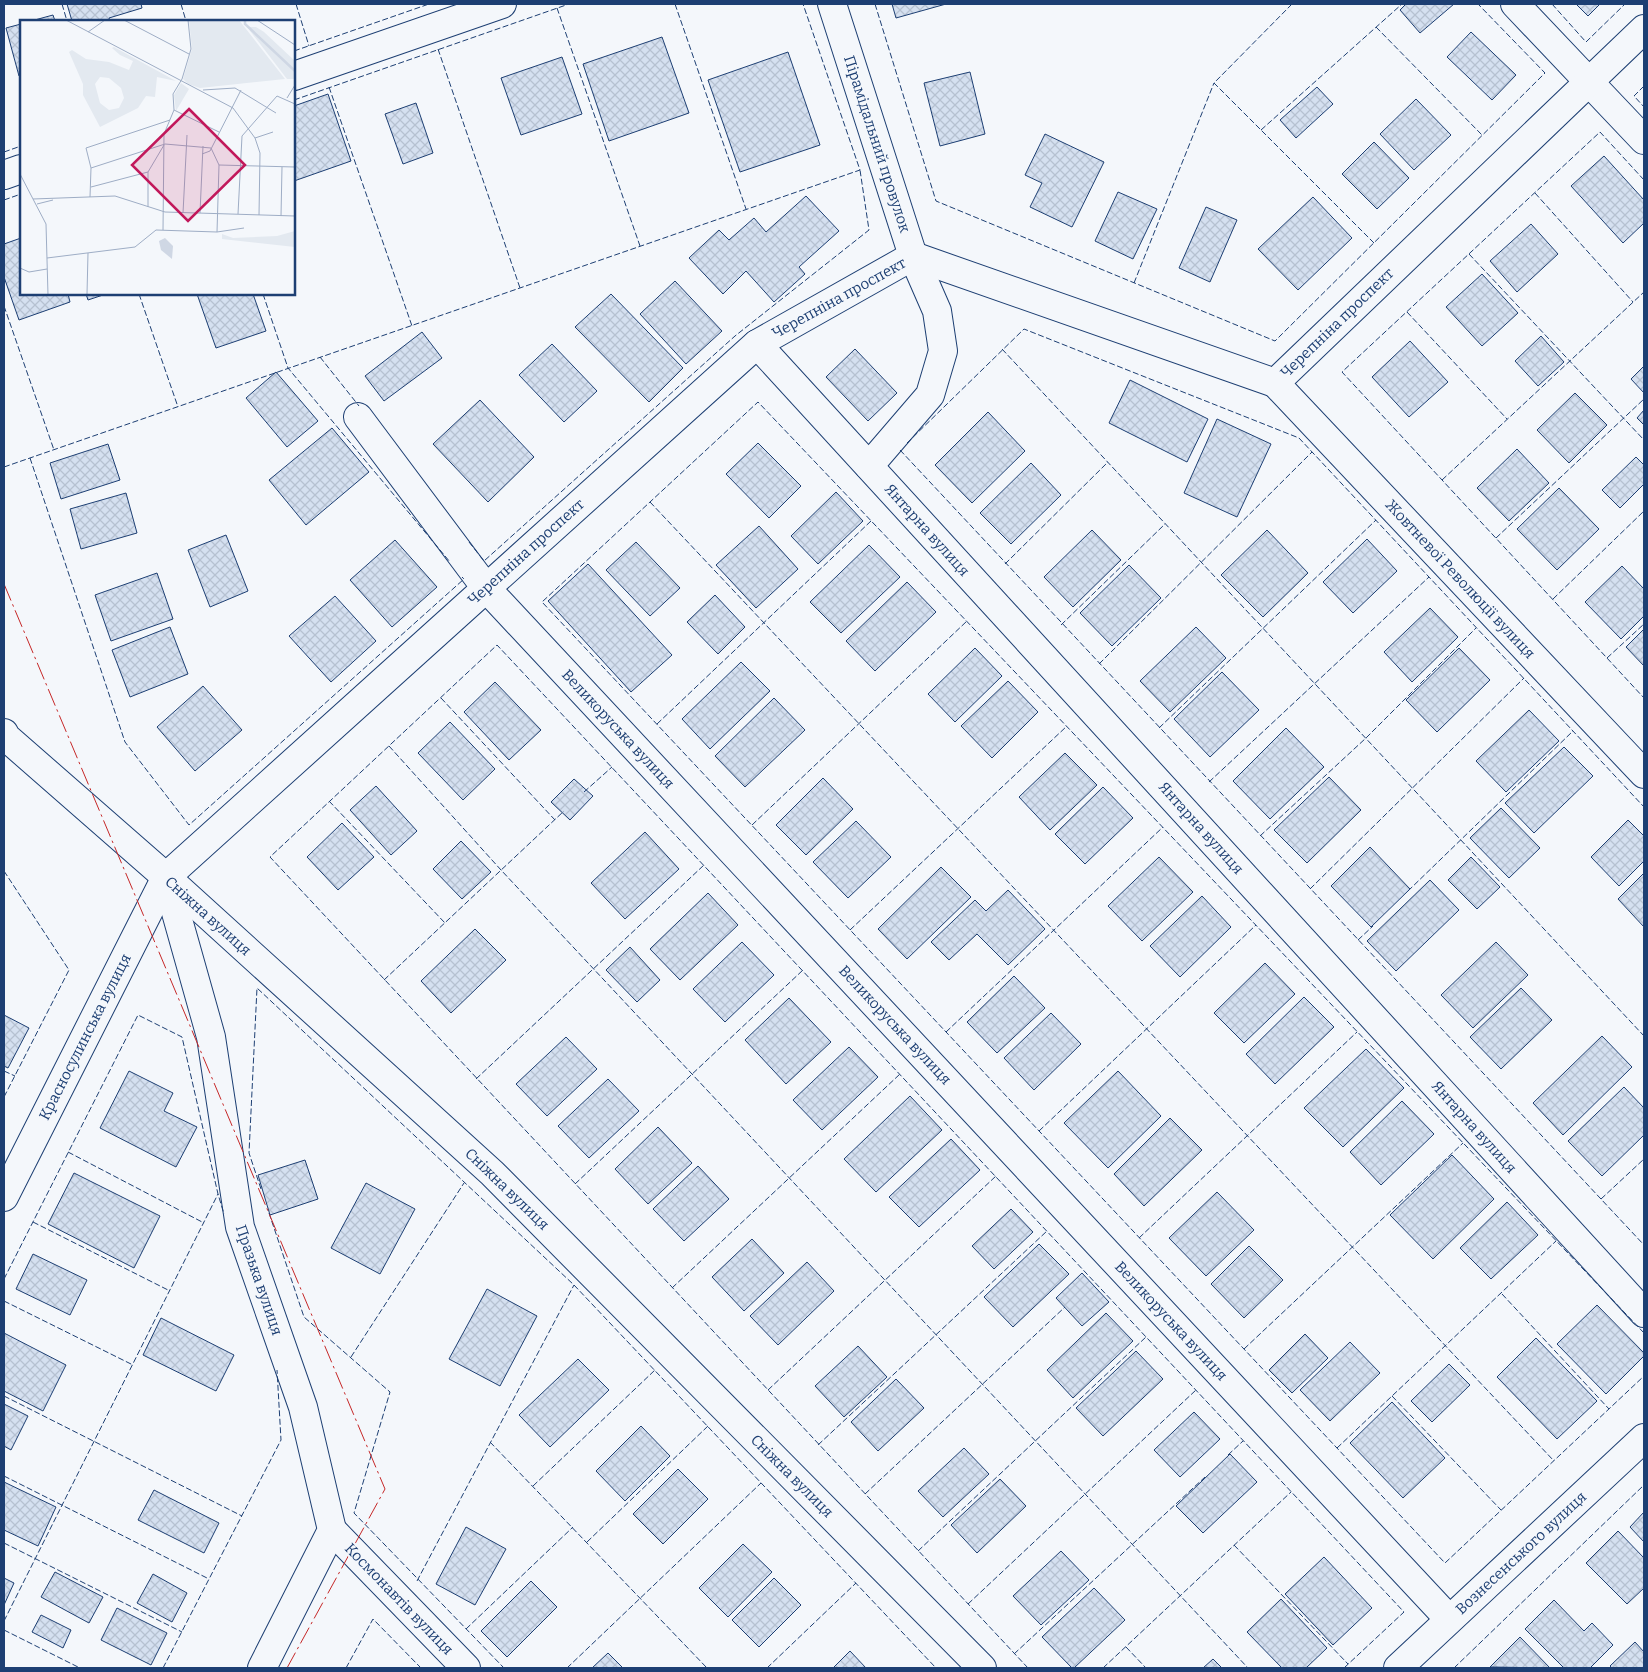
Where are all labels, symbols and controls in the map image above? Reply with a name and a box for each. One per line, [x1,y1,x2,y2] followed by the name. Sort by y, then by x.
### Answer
[20,20,295,295] inset map
[840,53,914,235] street label: Пірамідальний провулок
[769,254,909,342] street label: Черепніна проспект
[1277,264,1397,382] street label: Черепніна проспект
[881,480,973,580] street label: Янтарна вулиця
[464,495,588,609] street label: Черепніна проспект
[1381,496,1539,662] street label: Жовтневої Революції вулиця
[558,666,678,792] street label: Великоруська вулиця
[1155,778,1247,878] street label: Янтарна вулиця
[161,873,255,959] street label: Сніжна вулиця
[35,951,135,1123] street label: Красносулинська вулиця
[835,962,955,1088] street label: Великоруська вулиця
[1428,1077,1520,1177] street label: Янтарна вулиця
[461,1144,553,1234] street label: Сніжна вулиця
[232,1222,286,1338] street label: Празька вулиця
[1111,1258,1231,1384] street label: Великоруська вулиця
[747,1431,837,1521] street label: Сніжна вулиця
[1452,1488,1590,1618] street label: Вознесенського вулиця
[341,1539,457,1659] street label: Космонавтів вулиця

